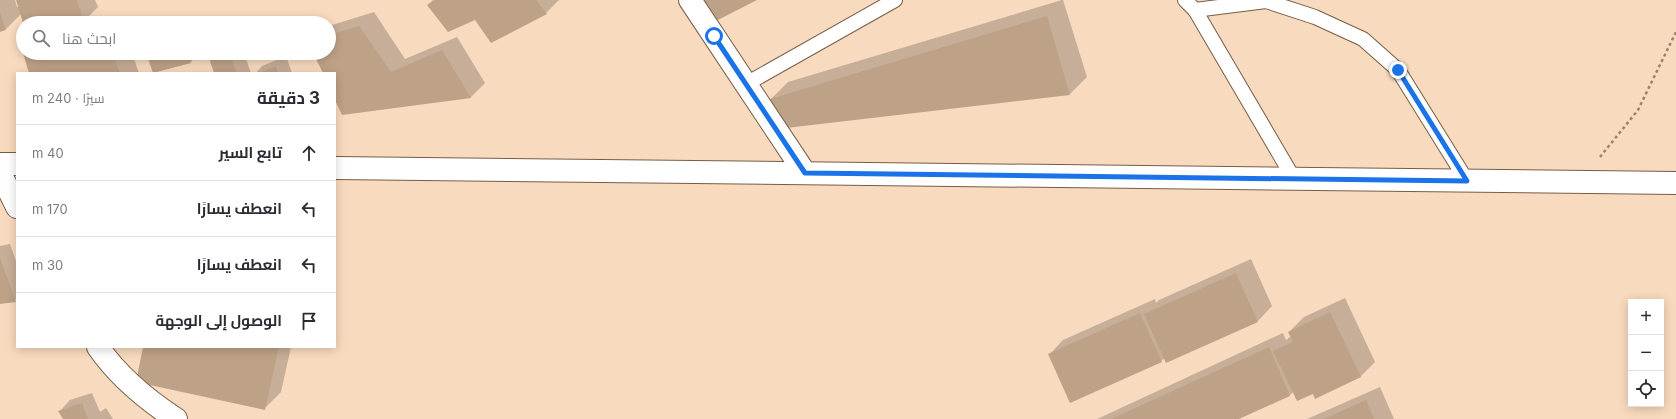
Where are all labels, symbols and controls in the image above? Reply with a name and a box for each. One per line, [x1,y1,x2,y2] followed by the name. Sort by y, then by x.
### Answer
[16,16,336,60] search box
[30,27,52,49] icon: search
[705,27,723,45] route start
[62,29,116,48] text: ابحث هنا
[1389,61,1407,79] route end
[257,88,320,108] text: 3 دقيقة
[32,90,104,106] text: سيرًا · 240 m
[298,142,320,164] icon: ahead
[219,143,282,162] text: تابع السير
[32,145,64,161] text: 40 m
[298,198,320,220] icon: left
[197,199,282,218] text: انعطف يسارًا
[32,201,68,217] text: 170 m
[298,254,320,276] icon: left
[197,255,282,274] text: انعطف يسارًا
[32,257,63,273] text: 30 m
[1628,299,1664,407] map controls
[1628,299,1664,335] button: +
[298,310,320,332] icon: arrive
[155,311,282,330] text: الوصول إلى الوجهة
[1628,335,1664,371] button: −
[1628,371,1664,407] button: locate

